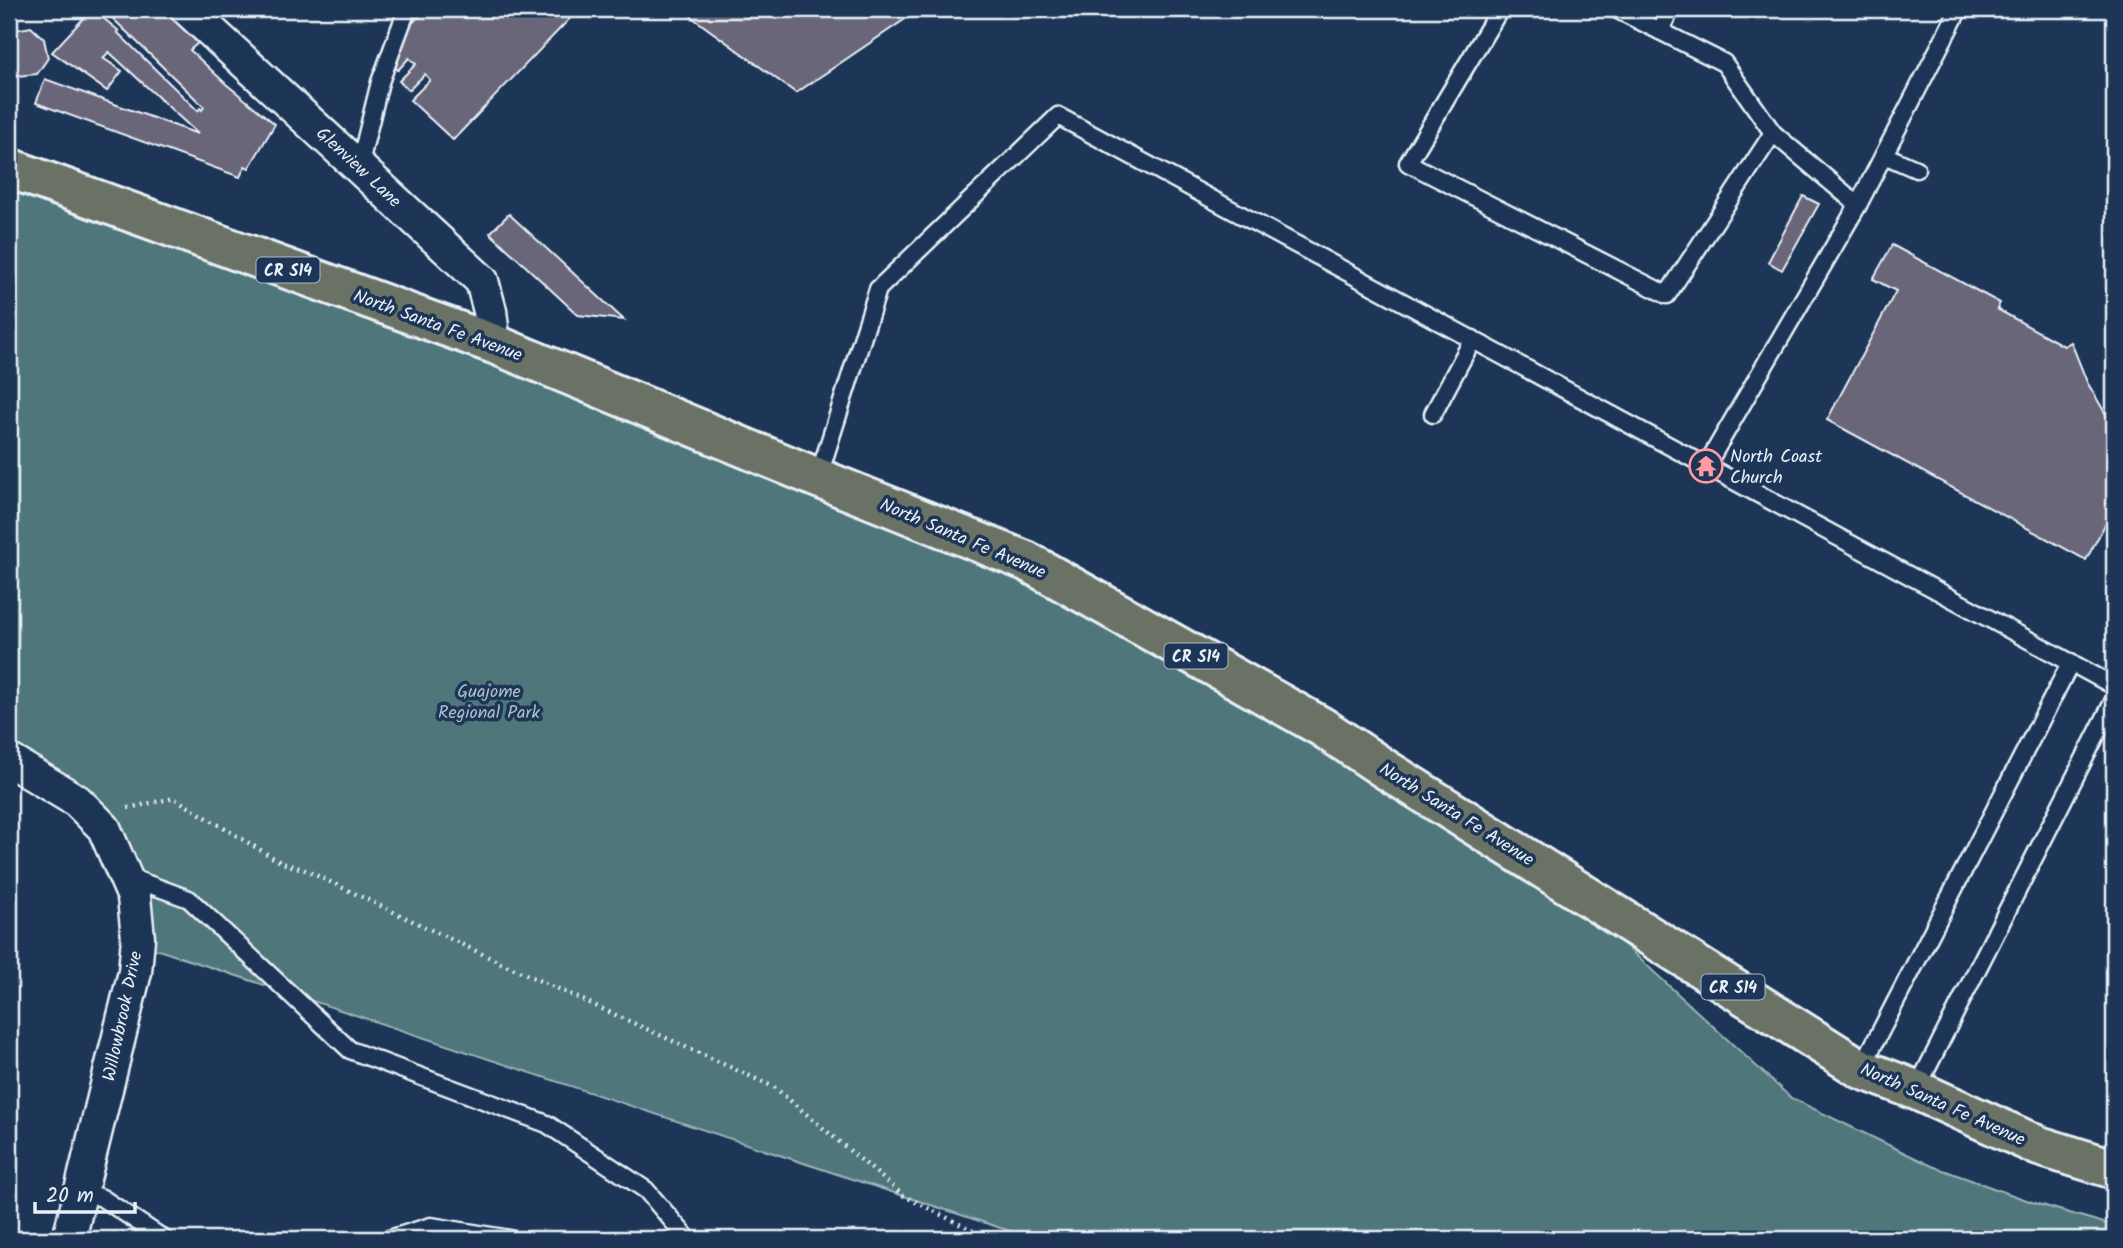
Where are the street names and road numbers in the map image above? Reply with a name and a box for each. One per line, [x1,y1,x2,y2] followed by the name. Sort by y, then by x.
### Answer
[308,121,408,216] street label: Glenview Lane
[256,258,320,282] road number: CR S14
[349,282,526,370] street label: North Santa Fe Avenue
[875,491,1050,588] street label: North Santa Fe Avenue
[1164,643,1228,668] road number: CR S14
[1373,756,1539,875] street label: North Santa Fe Avenue
[96,949,151,1084] street label: Willowbrook Drive
[1702,974,1764,1000] road number: CR S14
[1855,1056,2030,1155] street label: North Santa Fe Avenue

